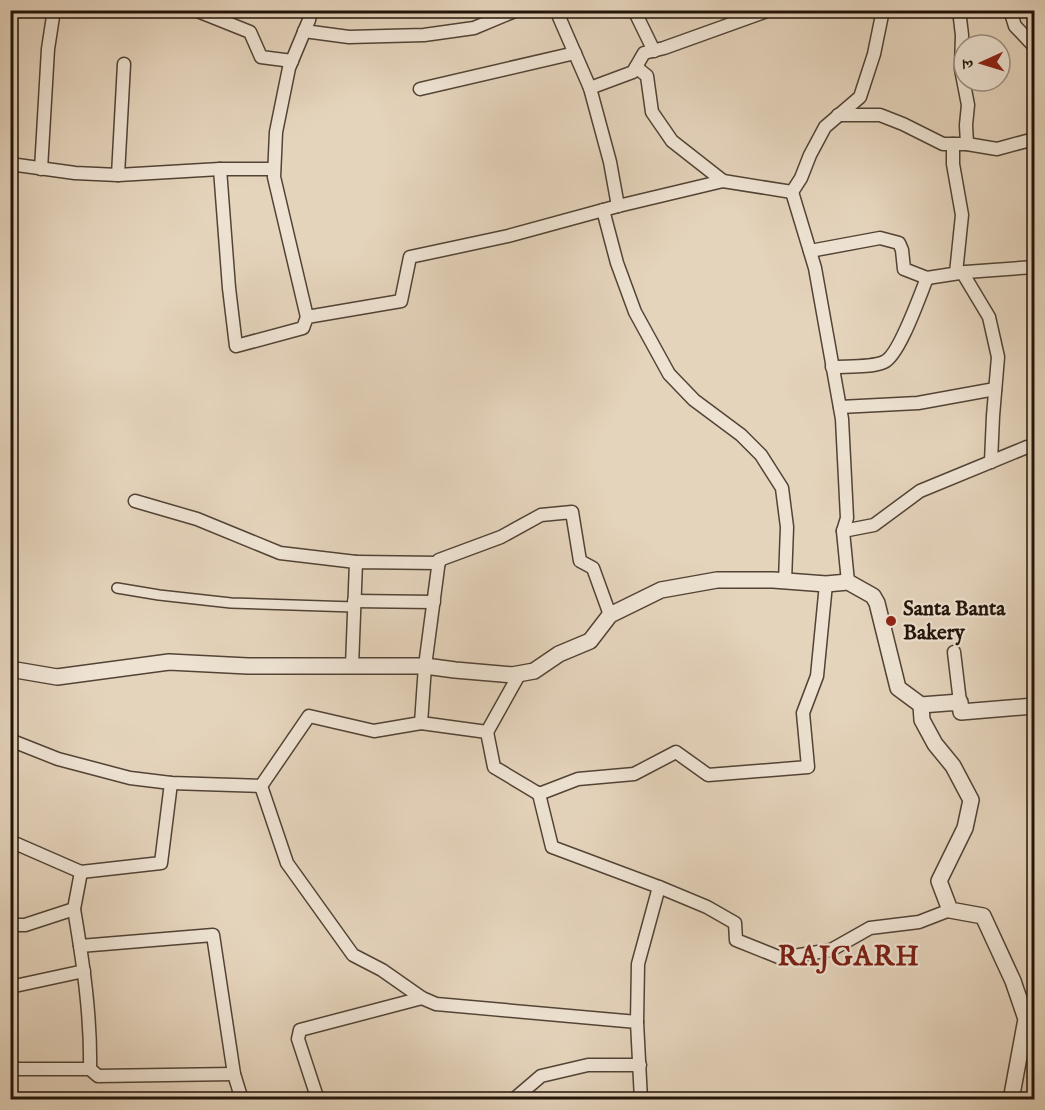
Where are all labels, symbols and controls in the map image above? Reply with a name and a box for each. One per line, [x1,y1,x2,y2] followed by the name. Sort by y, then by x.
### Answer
[952,33,1012,93] north arrow
[959,57,979,70] text: उ
[903,596,1006,647] place label: Santa Banta Bakery
[884,614,898,628] marker: Santa Banta Bakery
[778,941,920,975] district label: RAJGARH

